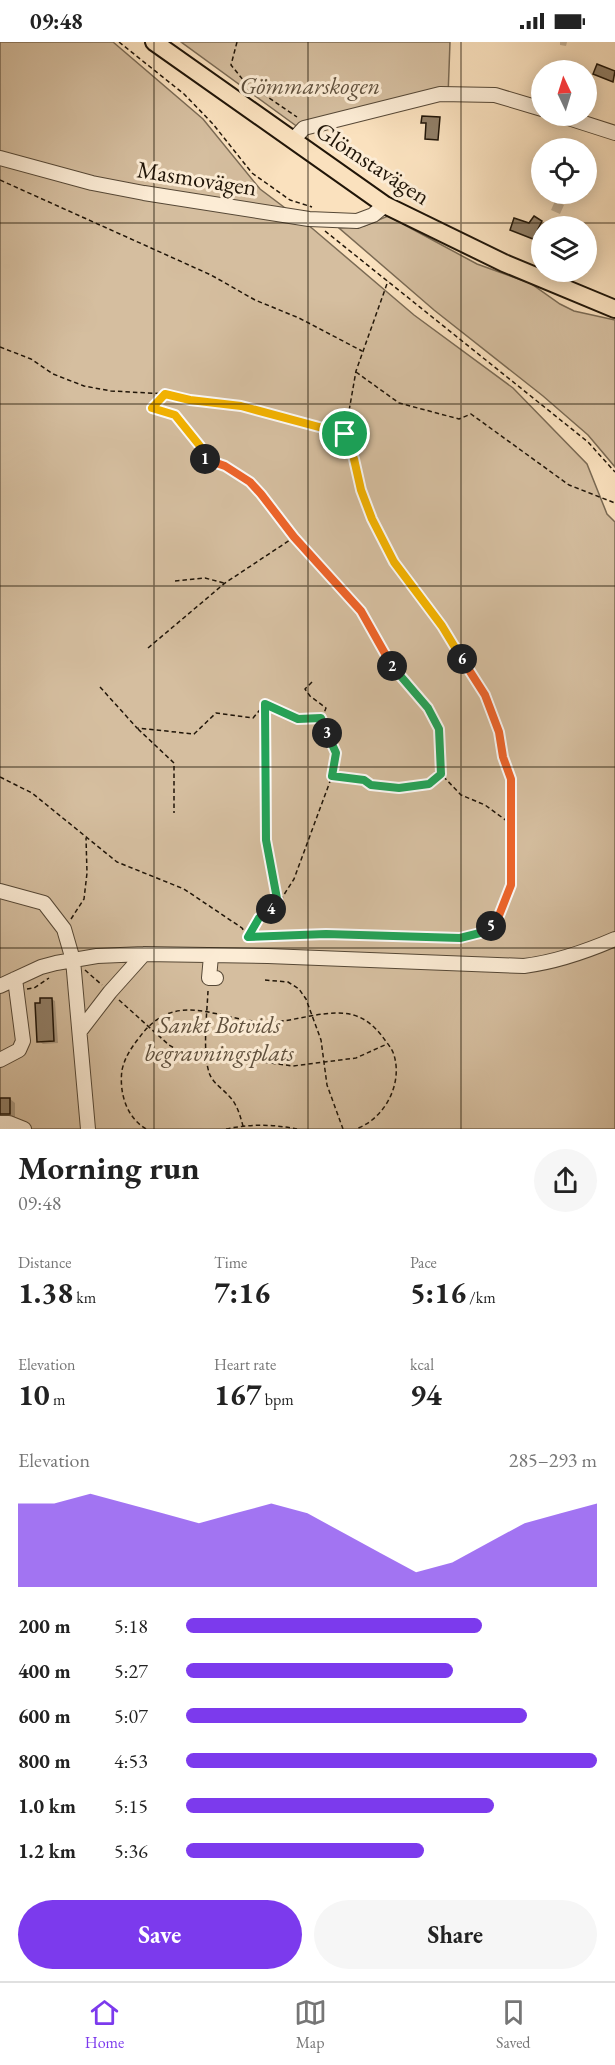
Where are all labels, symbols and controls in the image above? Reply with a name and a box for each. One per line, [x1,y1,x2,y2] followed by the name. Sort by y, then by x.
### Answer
[30,7,83,36] text: 09:48
[531,60,597,126] north arrow
[531,60,597,282] map controls
[240,70,380,101] park label: Gömmarskogen
[310,114,436,212] street label: Glömstavägen
[531,138,597,204] button: locate
[135,153,259,203] street label: Masmovägen
[531,216,597,282] button: layers
[319,408,370,459] pin
[328,417,361,450] icon: arrive
[190,444,220,474] pin: 1
[201,448,209,469] text: 1
[447,644,477,674] pin: 6
[458,648,466,669] text: 6
[377,651,407,681] pin: 2
[388,655,396,676] text: 2
[312,718,342,748] pin: 3
[323,722,331,743] text: 3
[256,894,286,924] pin: 4
[267,898,275,919] text: 4
[476,911,506,941] pin: 5
[487,915,495,936] text: 5
[144,1009,294,1068] park label: Sankt Botvids begravningsplats
[18,1146,200,1189] text: Morning run
[534,1149,597,1212] button: share
[18,1190,61,1216] text: 09:48
[18,1252,71,1273] text: Distance
[214,1252,247,1273] text: Time
[410,1252,437,1273] text: Pace
[18,1273,73,1312] text: 1.38
[214,1273,270,1312] text: 7:16
[410,1273,466,1312] text: 5:16
[73,1287,96,1308] text: km
[466,1287,496,1308] text: /km
[18,1354,76,1375] text: Elevation
[214,1354,276,1375] text: Heart rate
[410,1354,434,1375] text: kcal
[18,1375,50,1414] text: 10
[214,1375,262,1414] text: 167
[410,1375,442,1414] text: 94
[50,1389,65,1410] text: m
[262,1389,294,1410] text: bpm
[18,1447,90,1473] text: Elevation
[509,1447,597,1473] text: 285–293 m
[18,1613,71,1639] text: 200 m
[114,1613,148,1639] text: 5:18
[18,1658,71,1684] text: 400 m
[114,1658,148,1684] text: 5:27
[18,1703,71,1729] text: 600 m
[114,1703,148,1729] text: 5:07
[18,1748,71,1774] text: 800 m
[114,1748,148,1774] text: 4:53
[18,1793,76,1819] text: 1.0 km
[114,1793,148,1819] text: 5:15
[18,1838,76,1864] text: 1.2 km
[114,1838,148,1864] text: 5:36
[18,1900,302,1969] button: Save
[314,1900,597,1969] button: Share
[85,1996,124,2053] tab: Home
[294,1996,327,2053] tab: Map
[496,1996,530,2053] tab: Saved

